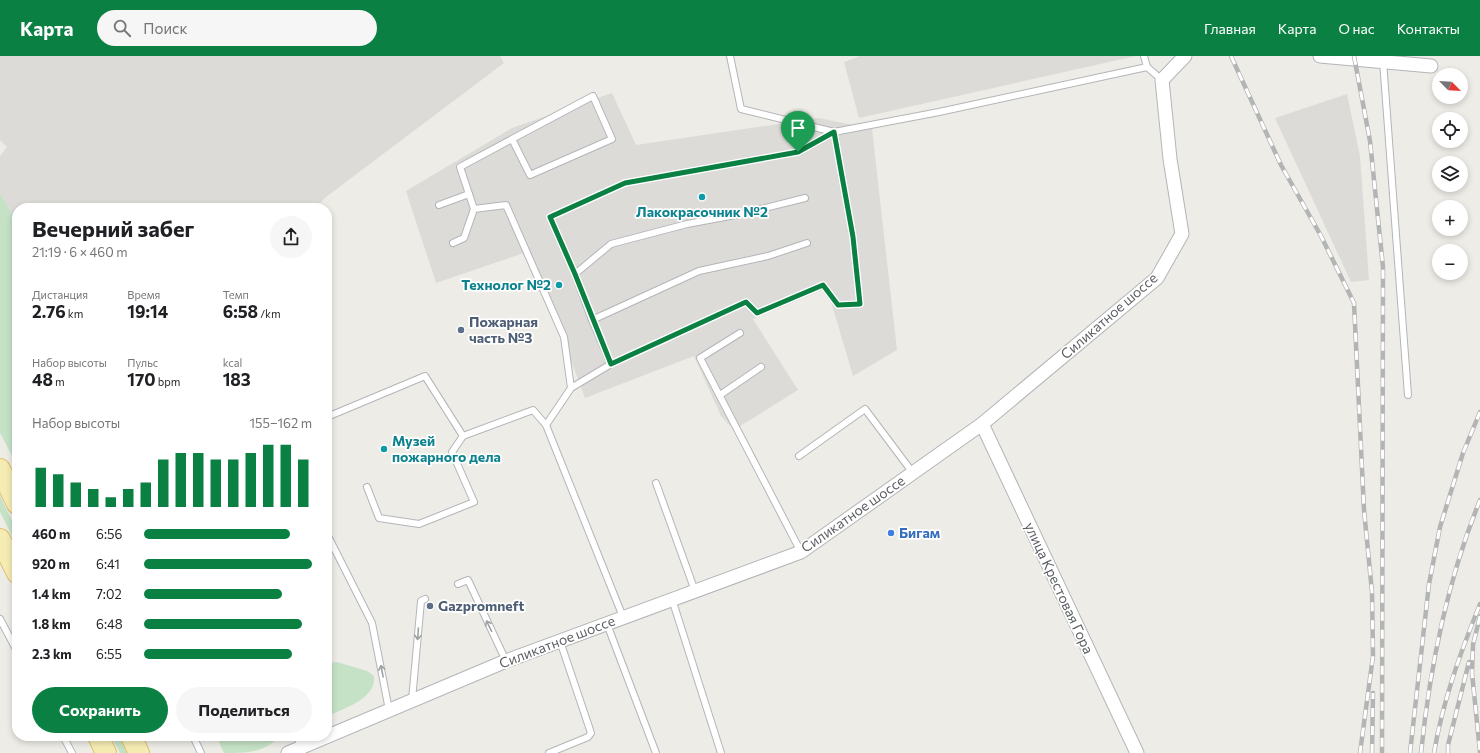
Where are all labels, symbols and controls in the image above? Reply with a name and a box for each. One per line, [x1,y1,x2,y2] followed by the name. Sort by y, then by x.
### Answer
[97,10,377,46] search box
[20,17,73,40] text: Карта
[111,17,133,39] icon: search
[143,19,188,37] text: Поиск
[1204,20,1256,37] text: Главная
[1278,20,1316,37] text: Карта
[1338,20,1375,37] text: О нас
[1397,20,1460,37] text: Контакты
[1432,68,1468,104] north arrow
[1432,68,1468,280] map controls
[781,111,815,152] pin
[1432,112,1468,148] button: locate
[787,117,809,139] icon: arrive
[1432,156,1468,192] button: layers
[697,192,707,202] marker: Лакокрасочник №2
[1432,200,1468,236] button: +
[636,203,768,220] place label: Лакокрасочник №2
[32,215,194,242] text: Вечерний забег
[270,216,312,258] button: share
[32,244,128,260] text: 21:19 · 6 × 460 m
[1432,244,1468,280] button: −
[1057,269,1161,362] street label: Силикатное шоссе
[461,276,551,293] place label: Технолог №2
[554,280,564,290] marker: Технолог №2
[32,288,88,301] text: Дистанция
[127,288,160,301] text: Время
[223,288,249,301] text: Темп
[32,301,66,322] text: 2.76
[127,301,168,322] text: 19:14
[223,301,258,322] text: 6:58
[66,307,83,320] text: km
[258,307,281,320] text: /km
[469,313,538,346] place label: Пожарная часть №3
[456,325,466,335] marker: Пожарная часть №3
[32,356,107,369] text: Набор высоты
[127,356,158,369] text: Пульс
[223,356,242,369] text: kcal
[32,369,53,390] text: 48
[127,369,156,390] text: 170
[223,369,251,390] text: 183
[53,375,65,388] text: m
[156,375,180,388] text: bpm
[32,415,120,431] text: Набор высоты
[249,415,312,431] text: 155–162 m
[392,432,501,465] place label: Музей пожарного дела
[379,444,389,454] marker: Музей пожарного дела
[798,471,908,556] street label: Силикатное шоссе
[1022,519,1097,656] street label: улица Крестовая Гора
[899,524,940,541] place label: Бигам
[32,526,70,542] text: 460 m
[96,526,122,542] text: 6:56
[886,528,896,538] marker: Бигам
[32,556,70,572] text: 920 m
[96,556,120,572] text: 6:41
[32,586,71,602] text: 1.4 km
[96,586,122,602] text: 7:02
[438,597,524,614] place label: Gazpromneft
[425,601,435,611] marker: Gazpromneft
[496,612,617,671] street label: Силикатное шоссе
[32,616,70,632] text: 1.8 km
[96,616,123,632] text: 6:48
[485,620,492,632] one-way arrow
[415,627,422,640] one-way arrow
[32,646,72,662] text: 2.3 km
[96,646,122,662] text: 6:55
[378,665,386,678] one-way arrow
[32,687,168,733] button: Сохранить
[176,687,312,733] button: Поделиться

